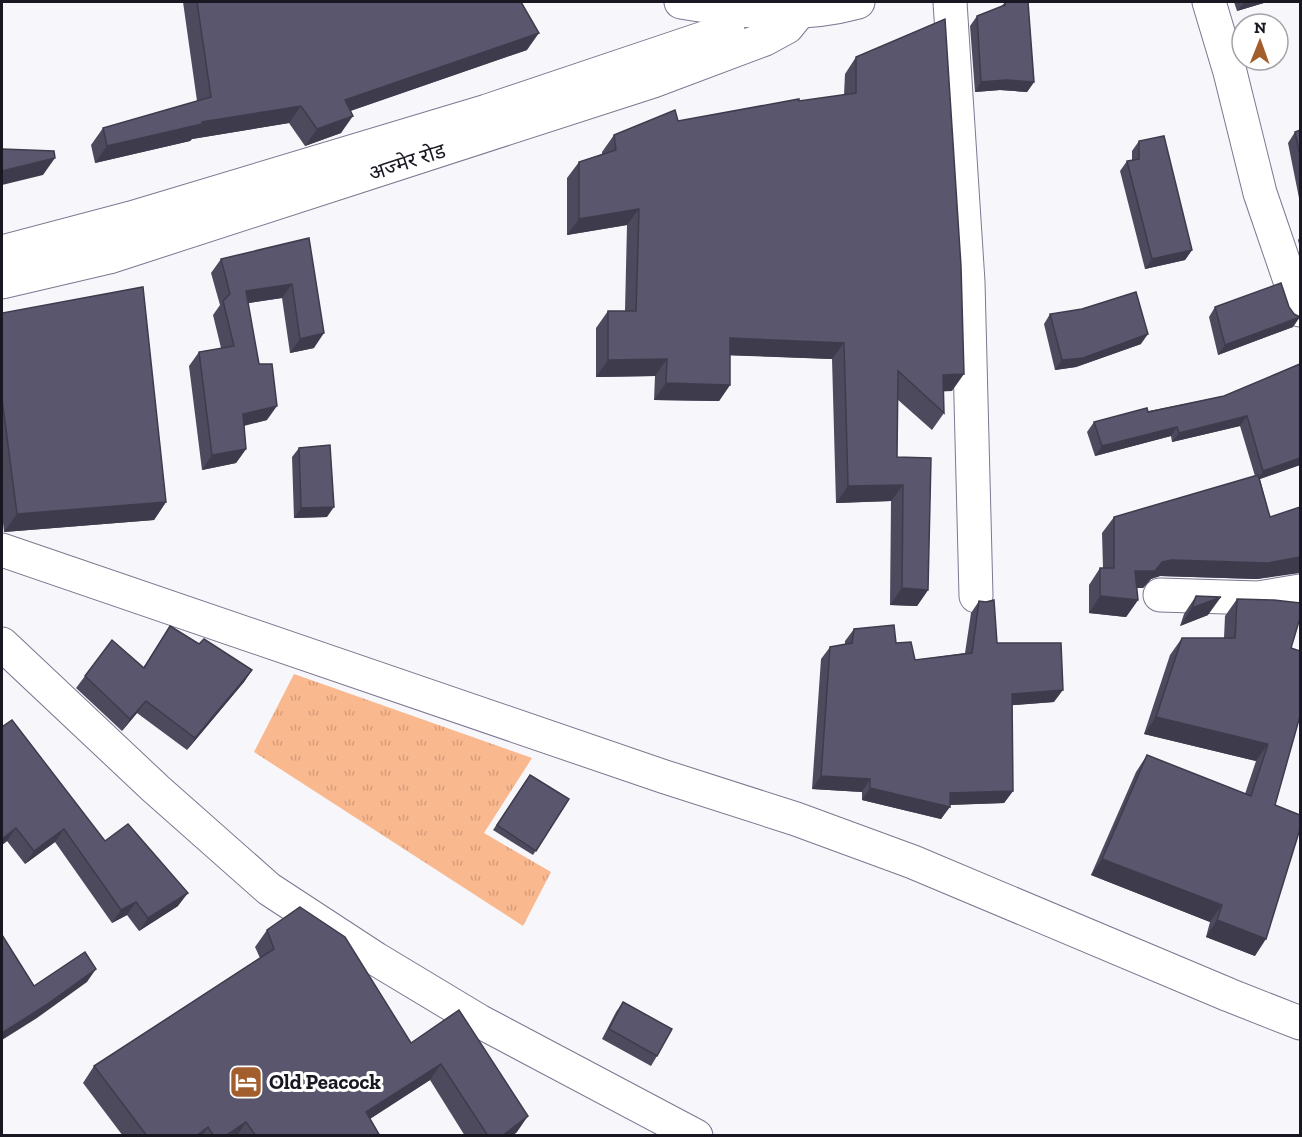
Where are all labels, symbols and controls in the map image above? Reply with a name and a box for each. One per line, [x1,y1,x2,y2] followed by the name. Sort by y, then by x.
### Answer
[1230,12,1290,72] north arrow
[1254,18,1267,37] text: N
[365,137,449,186] street label: अज्मेर रोड
[228,1064,264,1100] hotel icon: Old Peacock
[269,1069,381,1094] place label: Old Peacock

